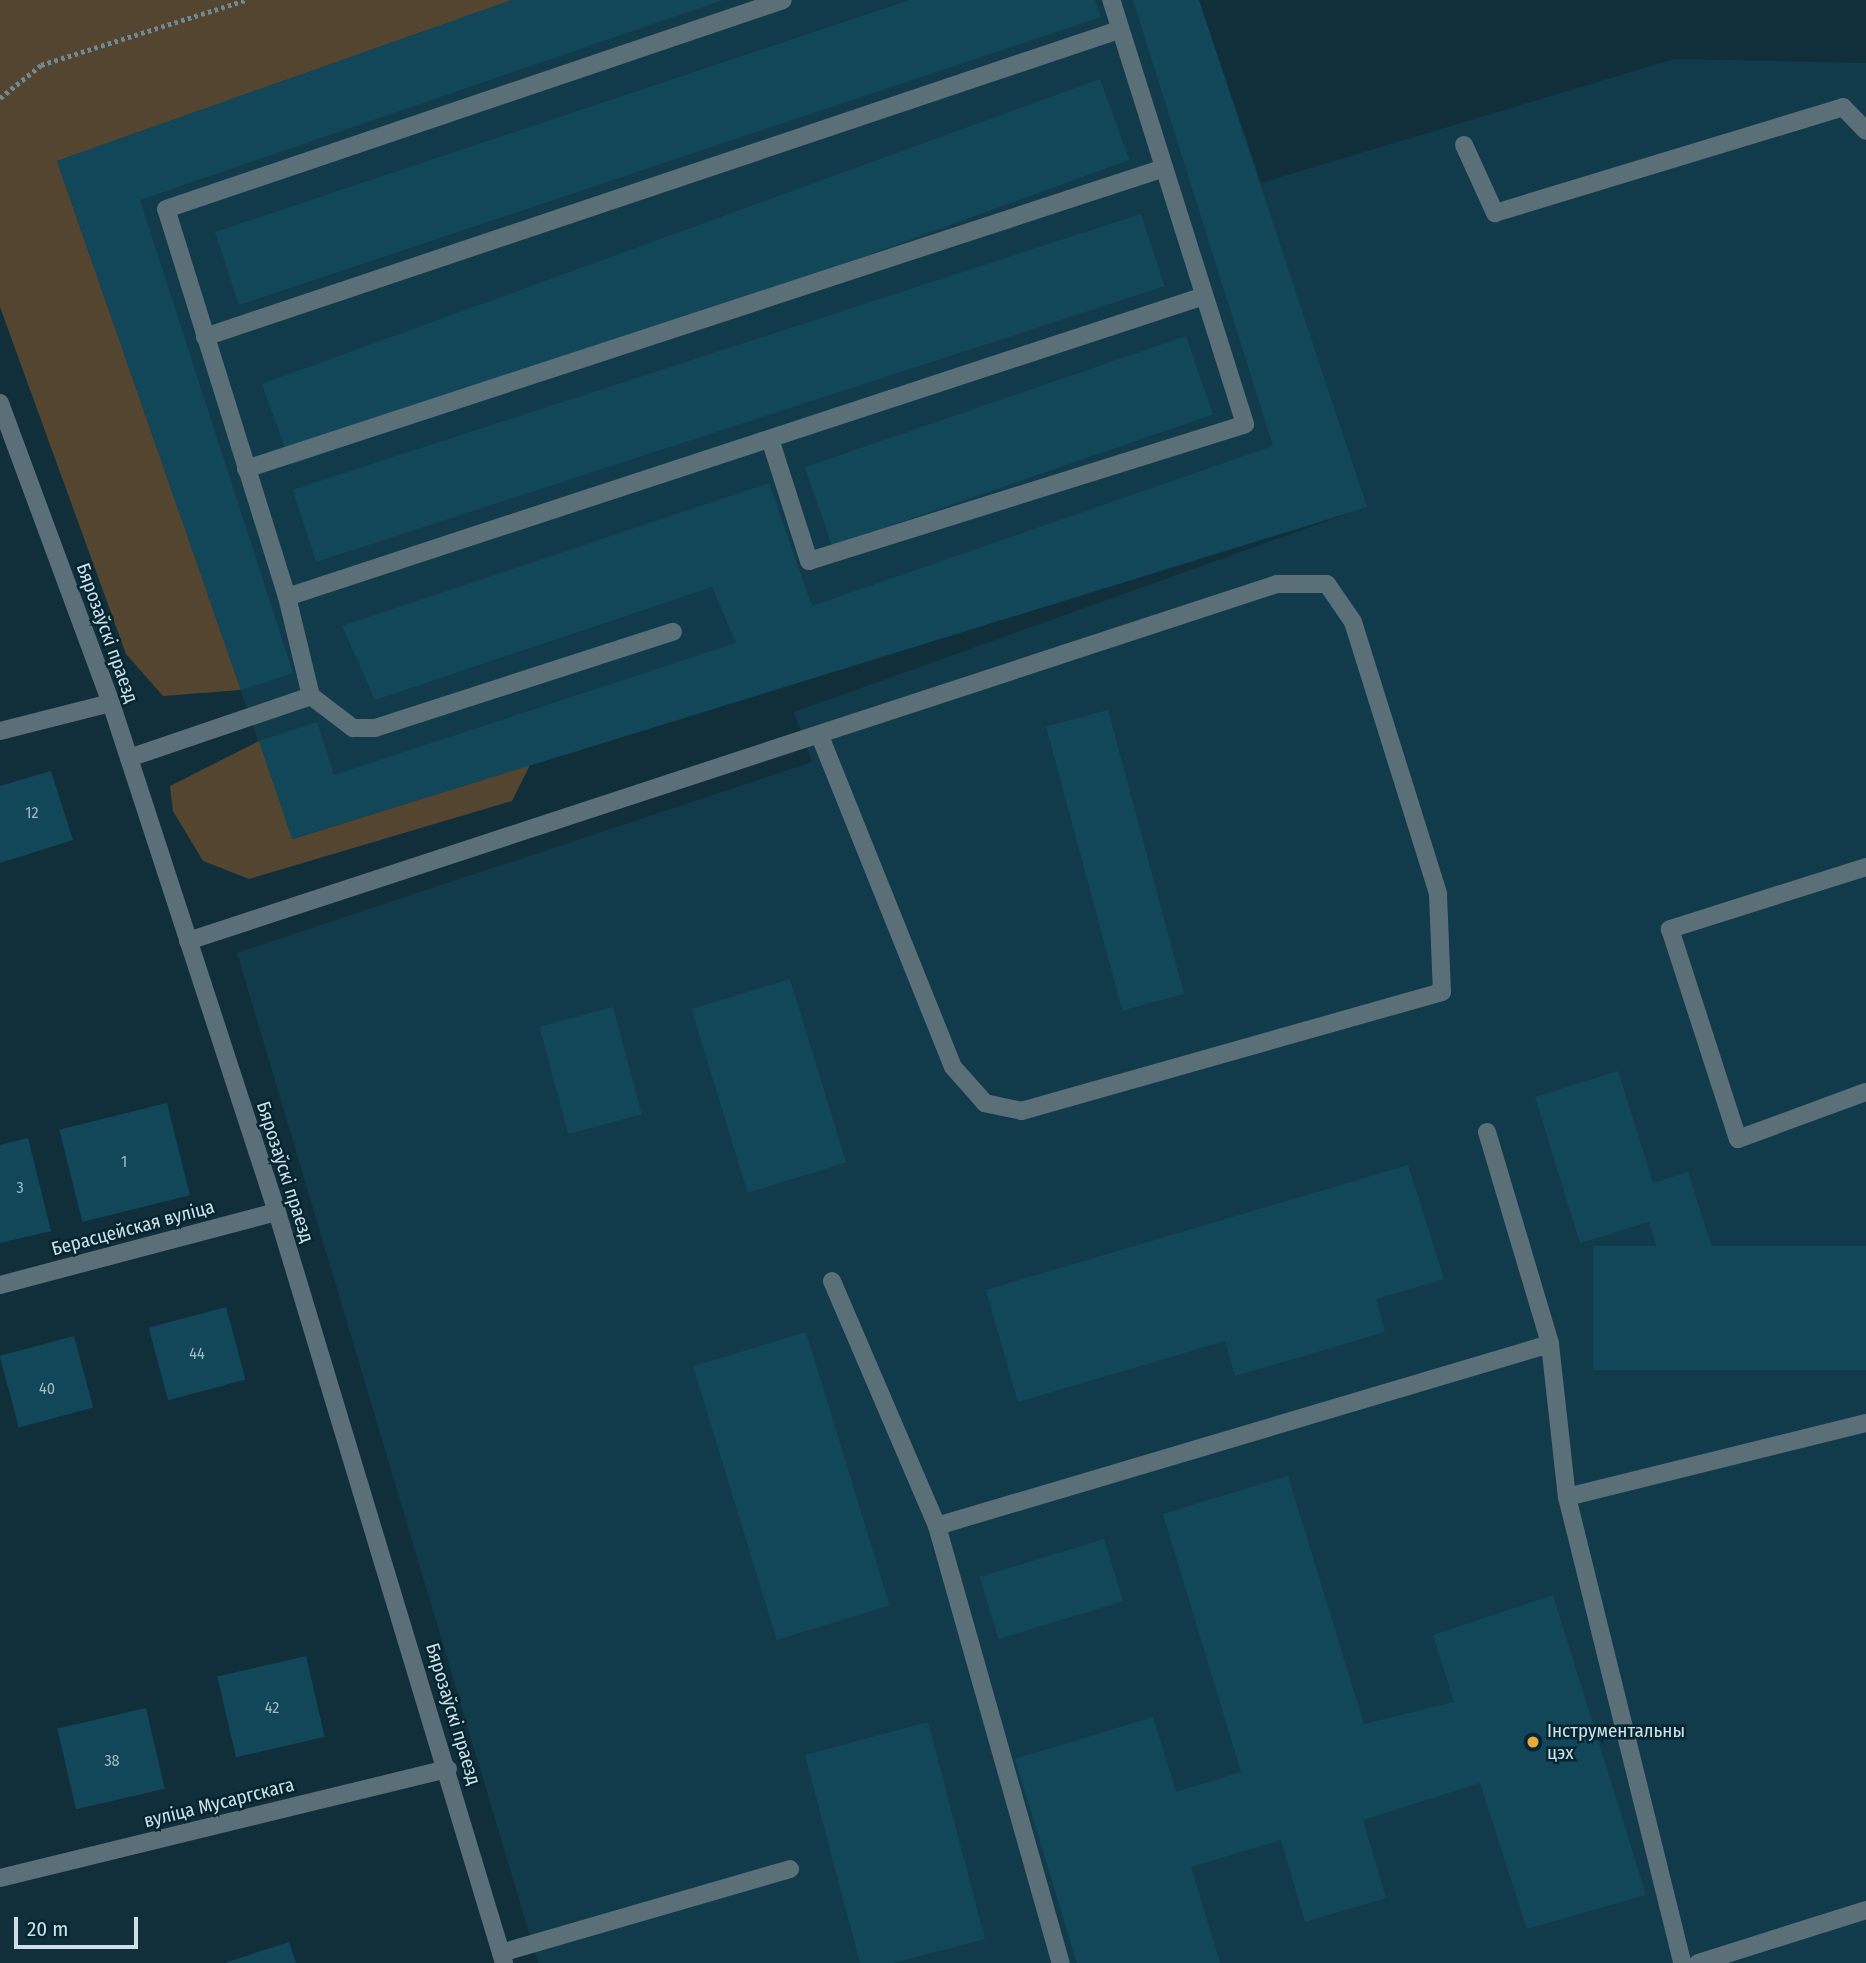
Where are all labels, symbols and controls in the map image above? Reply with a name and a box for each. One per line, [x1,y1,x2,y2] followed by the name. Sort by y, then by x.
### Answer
[71,560,143,706] street label: Бярозаўскі праезд
[25,803,39,823] house number: 12
[251,1099,319,1245] street label: Бярозаўскі праезд
[121,1152,127,1172] house number: 1
[16,1178,24,1198] house number: 3
[49,1195,217,1261] street label: Берасцейская вуліца
[189,1344,205,1364] house number: 44
[39,1379,55,1399] house number: 40
[421,1640,485,1788] street label: Бярозаўскі праезд
[265,1698,279,1718] house number: 42
[1547,1720,1685,1764] place label: Інструментальны цэх
[1525,1734,1541,1750] marker: Інструментальны цэх
[104,1751,120,1771] house number: 38
[141,1773,297,1833] street label: вуліца Мусаргскага
[18,1904,142,1948] scale bar
[27,1916,68,1942] text: 20 m

